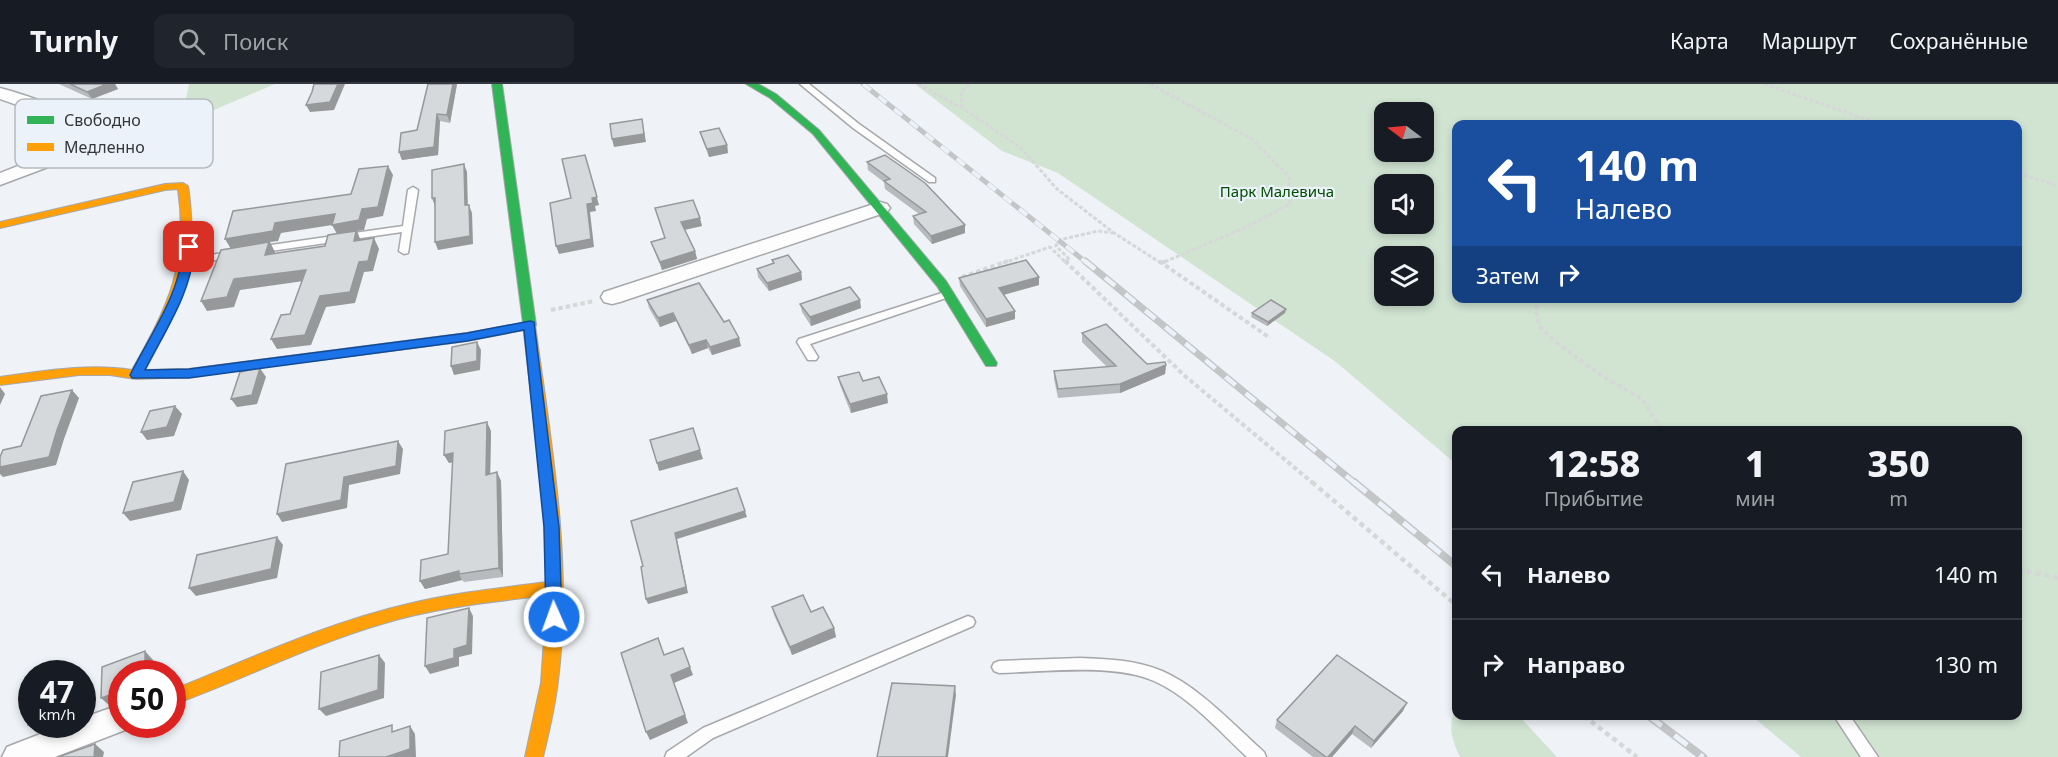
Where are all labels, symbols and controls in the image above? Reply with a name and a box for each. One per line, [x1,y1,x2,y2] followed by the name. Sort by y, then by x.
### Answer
[154,14,574,68] search box
[30,22,118,60] text: Turnly
[175,25,208,58] icon: search
[223,26,288,56] text: Поиск
[1670,27,1729,55] text: Карта
[1762,27,1857,55] text: Маршрут
[1890,27,2028,55] text: Сохранённые
[15,99,213,168] legend
[1374,102,1434,162] north arrow
[1374,102,1434,306] map controls
[64,109,141,131] text: Свободно
[64,136,145,158] text: Медленно
[1575,136,1699,193] text: 140 m
[1476,144,1554,222] icon: left
[1374,174,1434,234] button: sound
[1220,181,1334,201] park label: Парк Малевича
[1575,190,1672,227] text: Налево
[163,221,214,272] pin
[172,230,205,263] icon: arrive
[1374,246,1434,306] button: layers
[1552,258,1585,291] icon: right
[1476,260,1540,290] text: Затем
[1547,439,1640,488] text: 12:58
[1745,439,1766,488] text: 1
[1867,439,1930,488] text: 350
[1544,485,1643,512] text: Прибытие
[1735,485,1775,512] text: мин
[1889,485,1908,512] text: m
[1476,558,1509,591] icon: left
[1527,559,1610,589] text: Налево
[1934,559,1998,589] text: 140 m
[522,585,586,649] position arrow
[1476,648,1509,681] icon: right
[1527,649,1625,679] text: Направо
[1934,649,1998,679] text: 130 m
[108,660,186,738] speed limit sign: 50
[40,671,74,712] text: 47
[39,704,75,724] text: km/h

